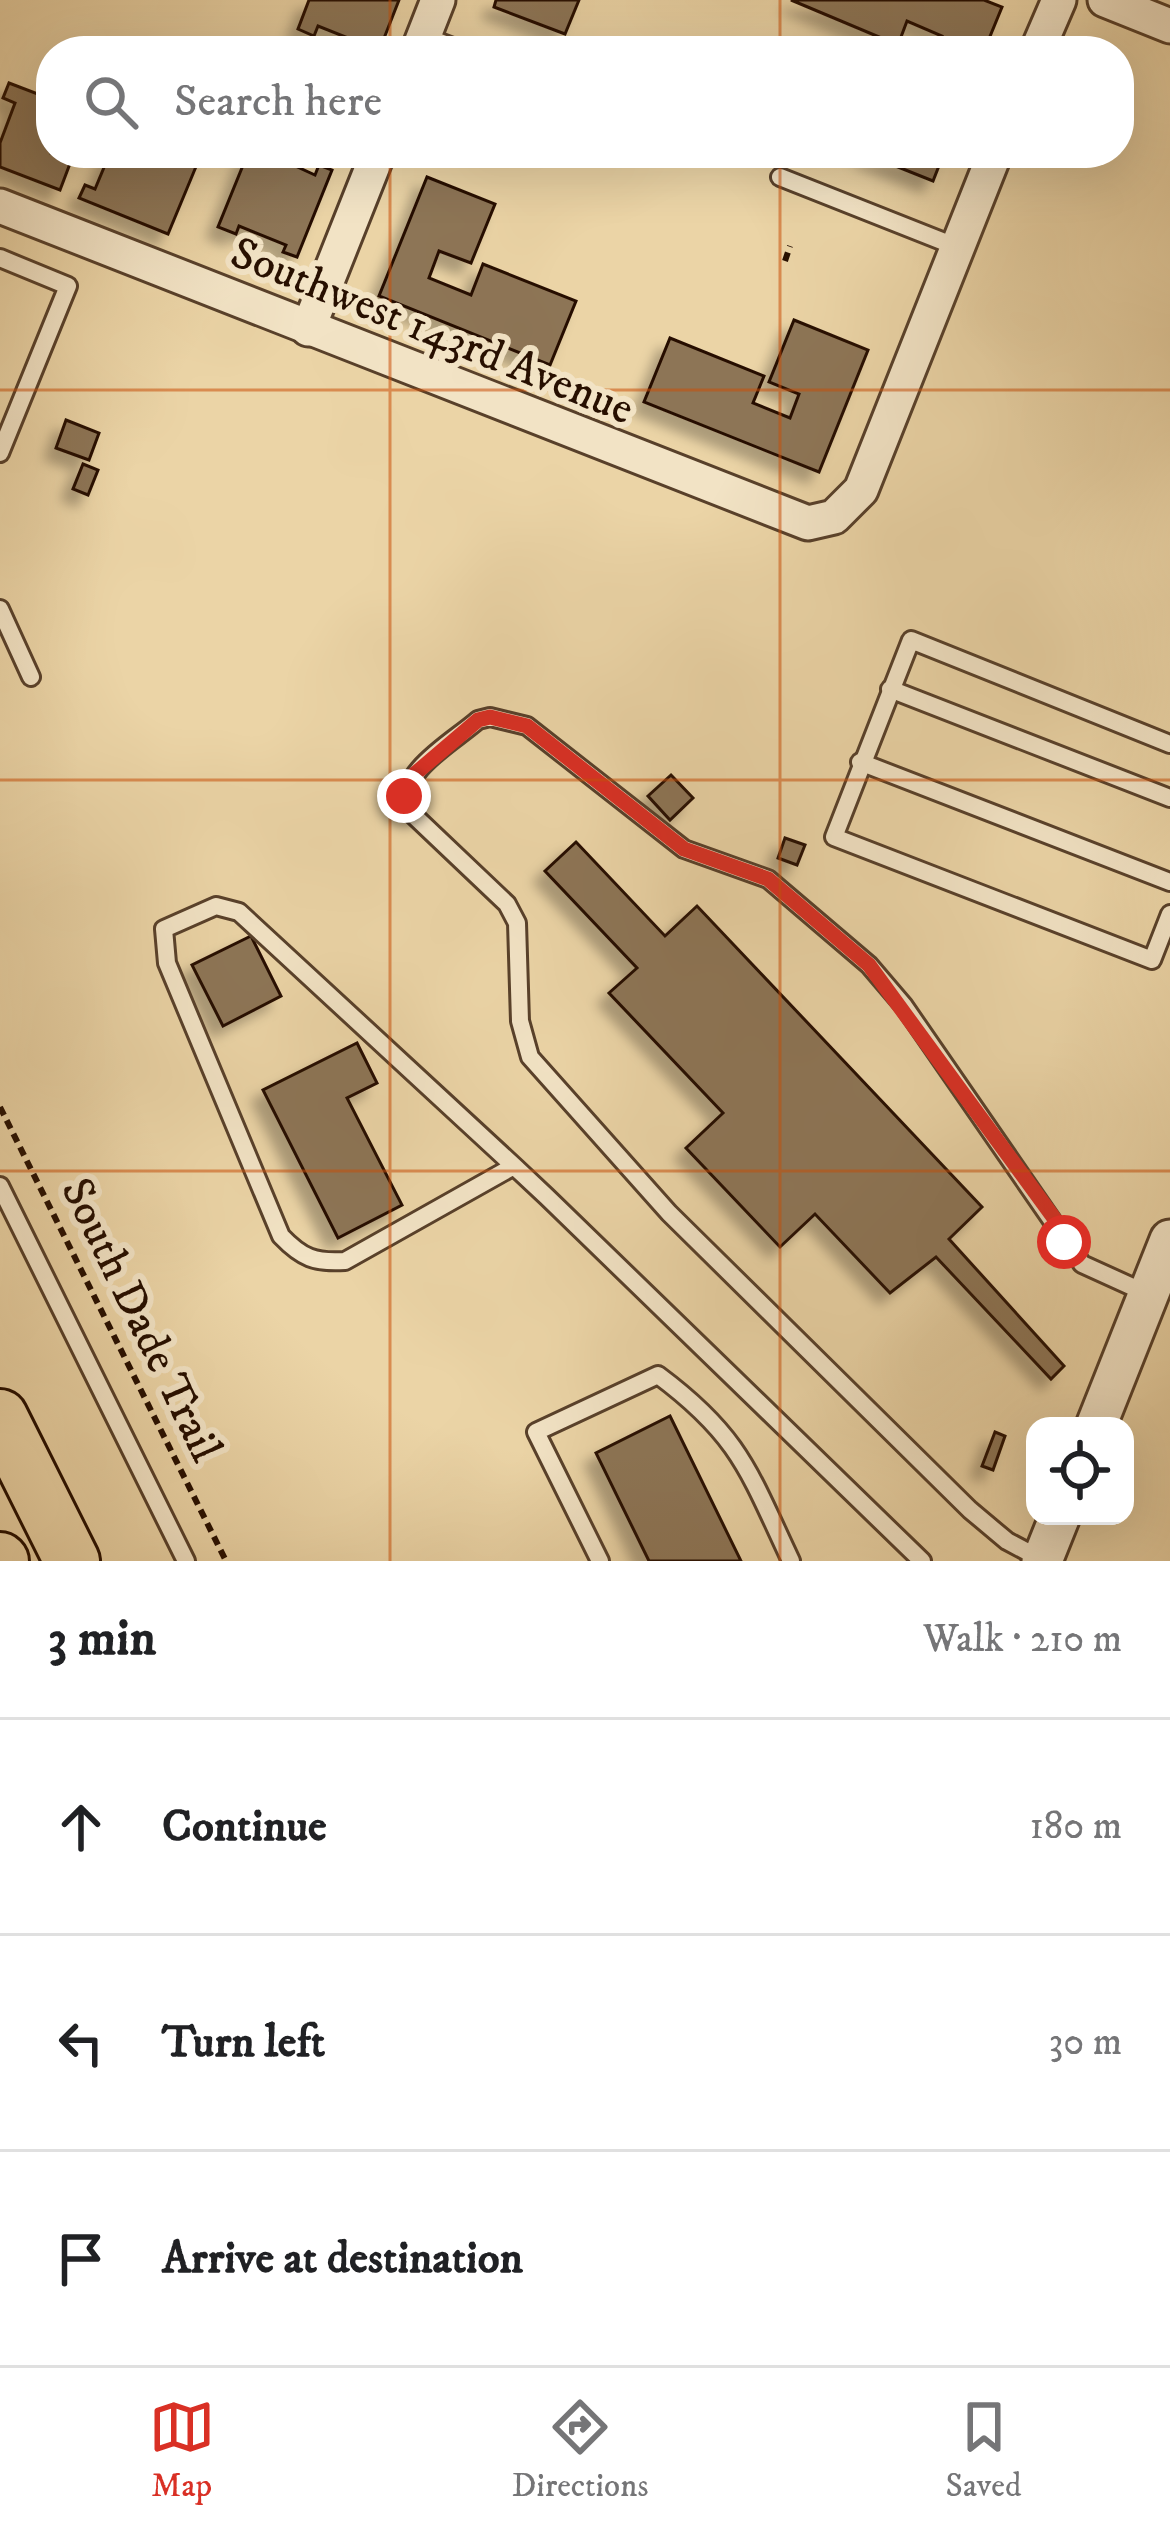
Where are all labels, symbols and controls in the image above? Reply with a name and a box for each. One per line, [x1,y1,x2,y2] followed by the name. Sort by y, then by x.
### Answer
[36,36,1134,168] search box
[78,69,144,135] icon: search
[174,74,382,130] text: Search here
[222,225,641,438] street label: Southwest 143rd Avenue
[377,769,431,823] route end
[47,1169,233,1472] street label: South Dade Trail
[1037,1215,1091,1269] route start
[1026,1417,1134,1525] map controls
[1026,1417,1134,1525] button: locate
[48,1607,156,1671] text: 3 min
[923,1615,1122,1664] text: Walk · 210 m
[48,1794,114,1860] icon: ahead
[162,1799,327,1855] text: Continue
[1030,1802,1122,1851] text: 180 m
[48,2010,114,2076] icon: left
[162,2015,325,2071] text: Turn left
[1049,2018,1122,2067] text: 30 m
[48,2226,114,2292] icon: arrive
[162,2231,523,2287] text: Arrive at destination
[149,2394,215,2507] tab: Map
[512,2394,648,2507] tab: Directions
[946,2394,1021,2507] tab: Saved

